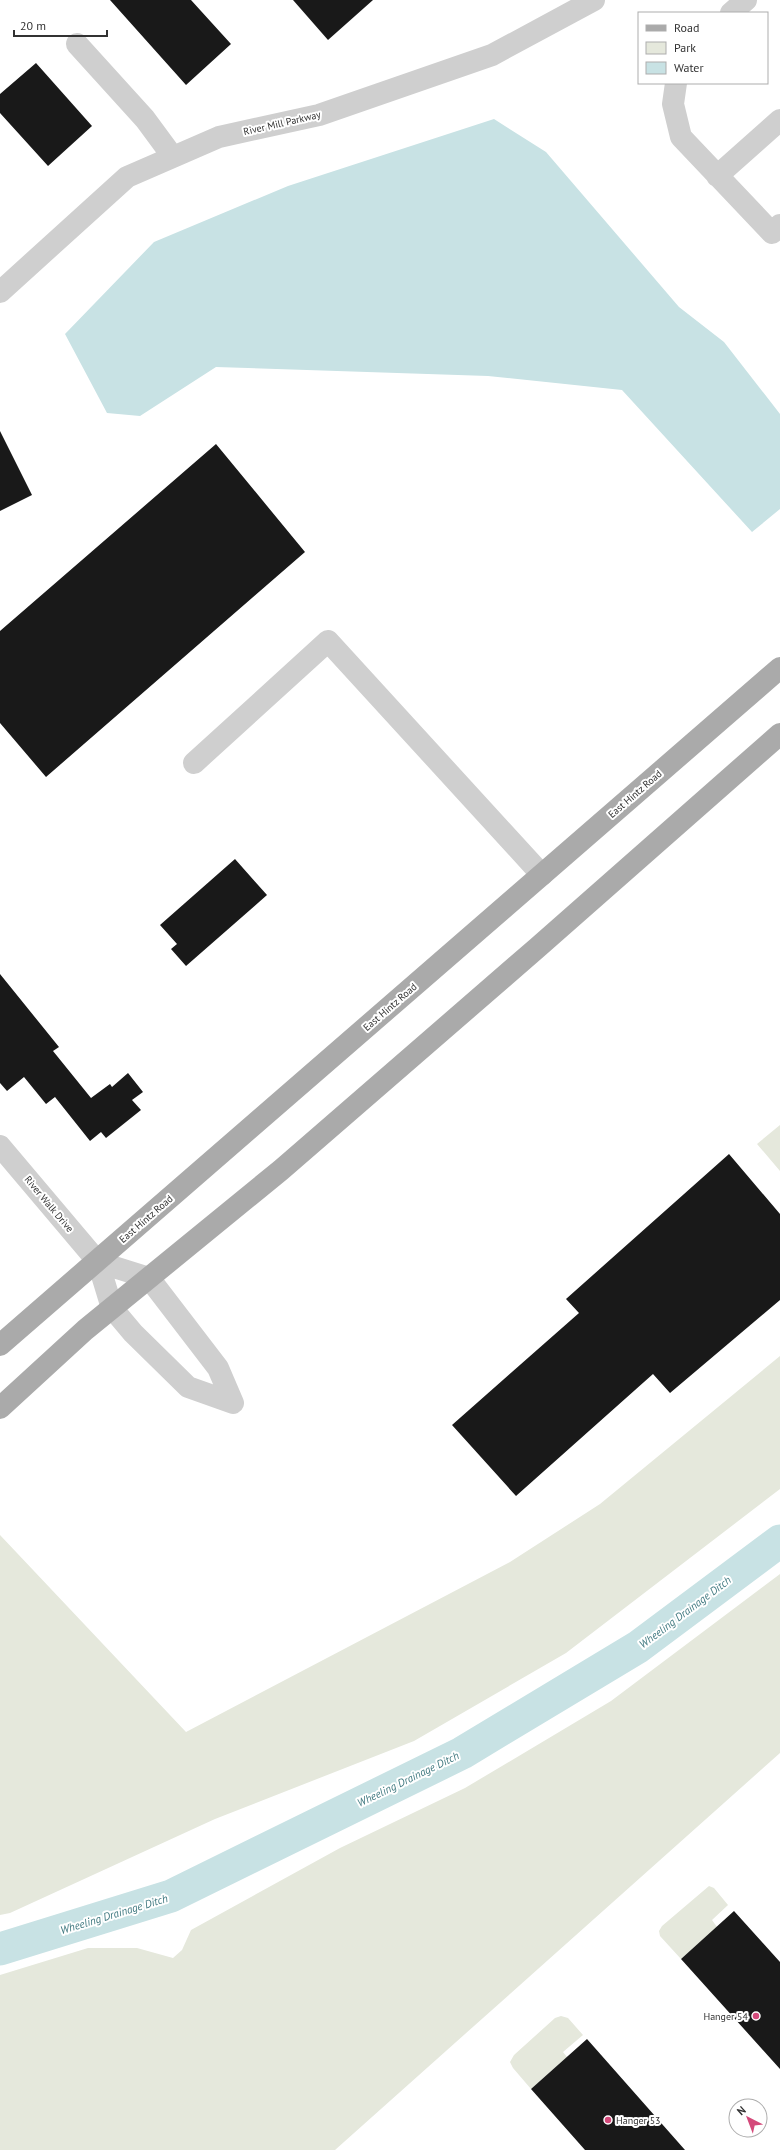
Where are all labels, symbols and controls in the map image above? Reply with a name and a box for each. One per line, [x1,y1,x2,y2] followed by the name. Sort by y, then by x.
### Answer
[14,12,107,38] scale bar
[638,12,768,84] legend
[20,18,46,33] text: 20 m
[674,20,699,35] text: Road
[674,40,696,55] text: Park
[674,60,704,75] text: Water
[242,108,322,138] street label: River Mill Parkway
[606,767,664,821] street label: East Hintz Road
[361,980,419,1034] street label: East Hintz Road
[22,1173,76,1235] street label: River Walk Drive
[117,1192,175,1246] street label: East Hintz Road
[636,1573,734,1651] water label: Wheeling Drainage Ditch
[355,1748,461,1810] water label: Wheeling Drainage Ditch
[59,1891,170,1937] water label: Wheeling Drainage Ditch
[703,2010,749,2023] place label: Hanger 54
[751,2011,761,2021] marker: Hanger 54
[728,2098,768,2138] north arrow
[734,2103,749,2118] text: N
[616,2114,661,2127] place label: Hanger 53
[603,2115,613,2125] marker: Hanger 53

